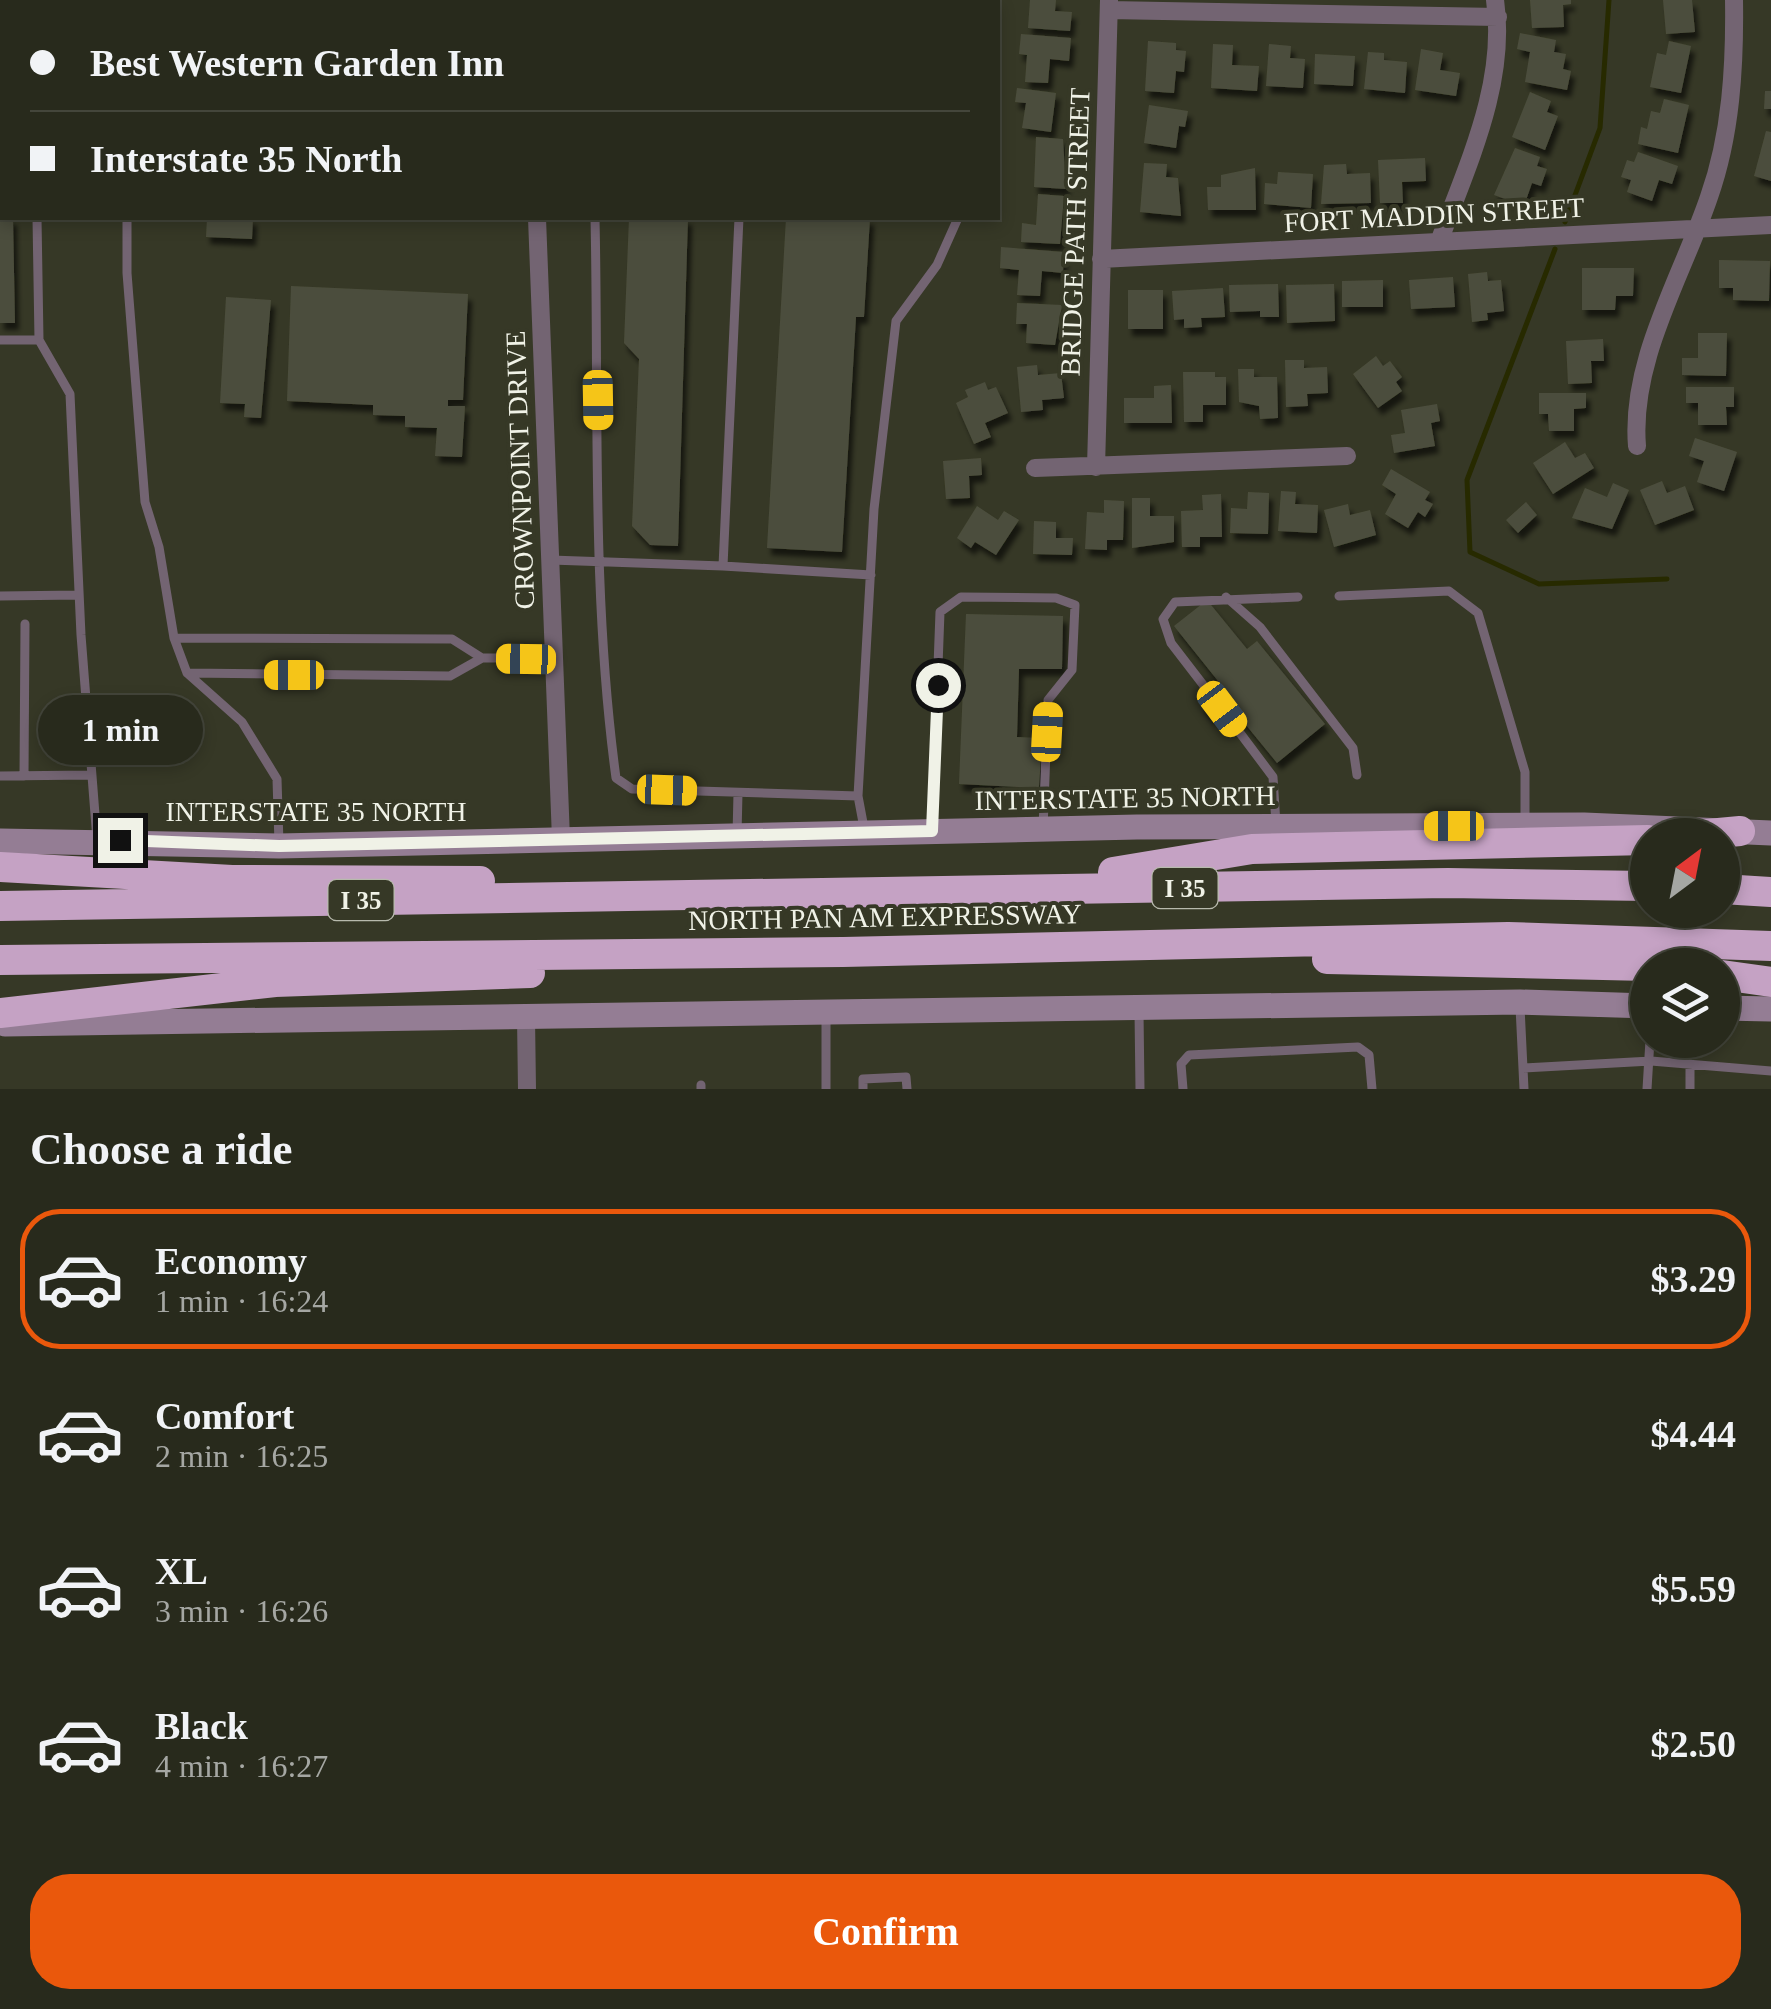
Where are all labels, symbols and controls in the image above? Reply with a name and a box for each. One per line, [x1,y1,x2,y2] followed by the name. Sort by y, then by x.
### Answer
[90,42,504,84] text: Best Western Garden Inn
[1054,87,1096,377] street label: BRIDGE PATH STREET
[90,138,402,180] text: Interstate 35 North
[1283,192,1585,238] street label: FORT MADDIN STREET
[500,330,540,610] street label: CROWNPOINT DRIVE
[582,370,614,430] car
[496,643,556,675] car
[264,660,324,690] car
[916,663,961,708] route start
[1192,676,1252,742] car
[38,695,202,765] callout: 1 min
[1030,701,1064,763] car
[82,712,159,748] text: 1 min
[636,774,698,806] car
[974,780,1276,816] street label: INTERSTATE 35 NORTH
[166,796,466,827] street label: INTERSTATE 35 NORTH
[1424,811,1484,841] car
[98,818,143,863] route end
[1630,818,1740,928] north arrow
[1630,818,1740,1058] map controls
[1152,868,1218,908] road number: I 35
[328,880,394,920] road number: I 35
[688,898,1082,936] street label: NORTH PAN AM EXPRESSWAY
[1630,948,1740,1058] button: layers
[30,1124,293,1174] text: Choose a ride
[35,1234,125,1324] icon: car
[155,1240,307,1282] text: Economy
[1651,1258,1736,1300] text: $3.29
[155,1283,328,1319] text: 1 min · 16:24
[35,1389,125,1479] icon: car
[155,1395,294,1437] text: Comfort
[1651,1413,1736,1455] text: $4.44
[155,1438,328,1474] text: 2 min · 16:25
[35,1544,125,1634] icon: car
[155,1550,208,1592] text: XL
[1651,1568,1736,1610] text: $5.59
[155,1593,328,1629] text: 3 min · 16:26
[35,1699,125,1789] icon: car
[155,1705,248,1747] text: Black
[1651,1723,1736,1765] text: $2.50
[155,1748,328,1784] text: 4 min · 16:27
[30,1874,1741,1989] button: Confirm

